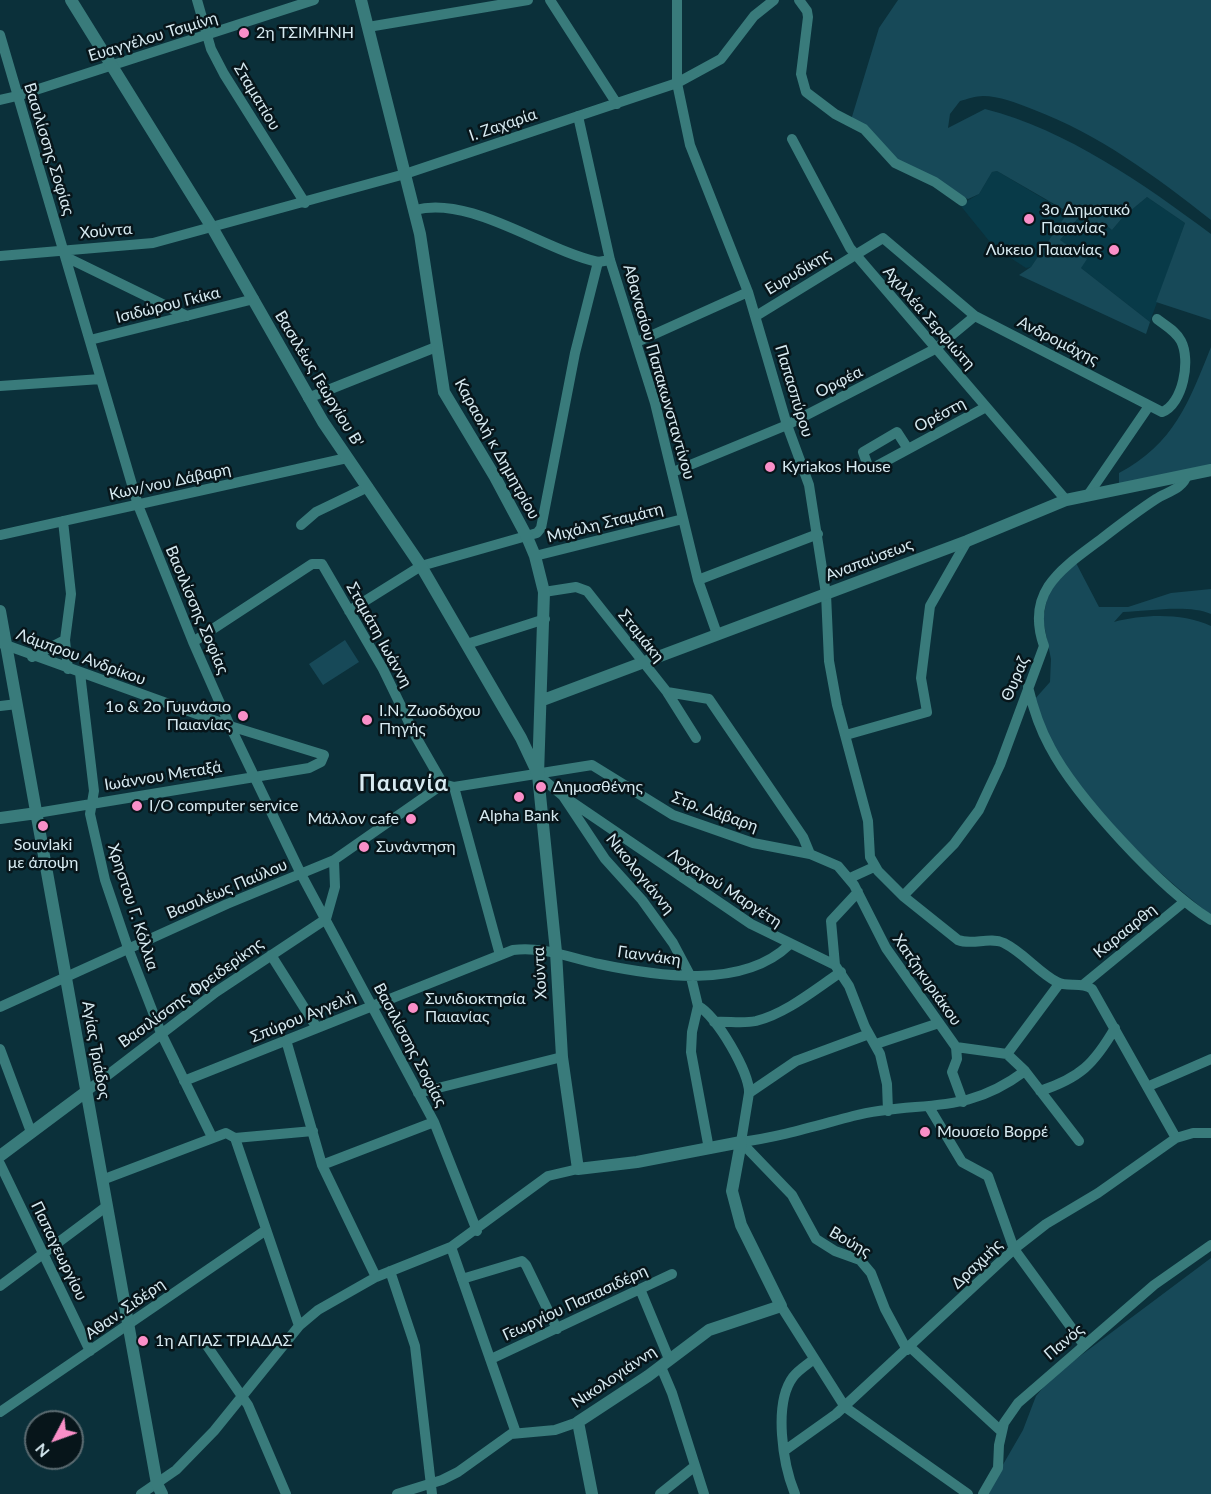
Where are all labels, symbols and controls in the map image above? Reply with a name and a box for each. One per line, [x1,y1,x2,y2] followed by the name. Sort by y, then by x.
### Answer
[86,8,220,66] street label: Ευαγγέλου Τσιμίνη
[256,23,354,43] place label: 2η ΤΣΙΜΗΝΗ
[237,26,251,40] marker: 2η ΤΣΙΜΗΝΗ
[230,60,284,134] street label: Σταματίου
[20,80,78,218] street label: Βασιλίσσης Σοφίας
[467,104,539,146] street label: Ι. Ζαχαρία
[1041,200,1130,238] place label: 3ο Δημοτικό Παιανίας
[1022,212,1036,226] marker: 3ο Δημοτικό Παιανίας
[79,219,133,243] street label: Χούντα
[986,240,1102,260] place label: Λύκειο Παιανίας
[1107,243,1121,257] marker: Λύκειο Παιανίας
[762,245,834,299] street label: Ευρυδίκης
[619,262,699,482] street label: Αθανασίου Παπακωνσταντίνου
[879,262,979,374] street label: Αχιλλέα Σερφιώτη
[114,283,222,327] street label: Ισιδώρου Γκίκα
[271,307,367,451] street label: Βασιλέως Γεωργίου Β'
[1014,312,1102,370] street label: Ανδρομάχης
[771,342,817,440] street label: Παπασπύρου
[812,362,866,402] street label: Ορφέα
[450,375,544,523] street label: Καραολή κ Δημητρίου
[911,394,969,436] street label: Ορέστη
[782,457,891,477] place label: Kyriakos House
[107,460,233,504] street label: Κων/νου Δάβαρη
[763,460,777,474] marker: Kyriakos House
[545,499,665,547] street label: Μιχάλη Σταμάτη
[823,535,915,585] street label: Αναπαύσεως
[161,543,233,677] street label: Βασιλίσσης Σοφίας
[342,579,416,691] street label: Σταμάτη Ιωάννη
[614,606,668,666] street label: Σταμάκη
[14,625,148,689] street label: Λάμπρου Ανδρίκου
[997,654,1033,704] street label: Θυραζ
[105,697,231,735] place label: 1ο & 2ο Γυμνάσιο Παιανίας
[379,701,481,739] place label: Ι.Ν. Ζωοδόχου Πηγής
[236,709,250,723] marker: 1ο & 2ο Γυμνάσιο Παιανίας
[360,713,374,727] marker: Ι.Ν. Ζωοδόχου Πηγής
[103,757,223,795] street label: Ιωάννου Μεταξά
[359,771,449,797] district label: Παιανία
[553,777,643,797] place label: Δημοσθένης
[534,780,548,794] marker: Δημοσθένης
[669,788,761,836] street label: Στρ. Δάβαρη
[512,790,526,804] marker: Alpha Bank
[149,796,298,816] place label: I/O computer service
[130,799,144,813] marker: I/O computer service
[479,806,559,826] place label: Alpha Bank
[307,809,399,829] place label: Μάλλον cafe
[404,812,418,826] marker: Μάλλον cafe
[36,819,50,833] marker: Souvlaki με άποψη
[602,830,678,918] street label: Νικολογιάννη
[8,835,78,873] place label: Souvlaki με άποψη
[376,837,456,857] place label: Συνάντηση
[357,840,371,854] marker: Συνάντηση
[103,841,163,973] street label: Χρηστου Γ. Κόλλια
[665,844,785,932] street label: Λοχαγού Μαργέτη
[164,855,290,923] street label: Βασιλέως Παύλου
[1090,900,1160,962] street label: Καρααρθη
[888,931,966,1029] street label: Χατζηκυριάκου
[115,934,267,1052] street label: Βασιλίσσης Φρειδερίκης
[616,942,682,970] street label: Γιαννάκη
[529,946,551,1000] street label: Χούντα
[369,980,451,1110] street label: Βασιλίσσης Σοφίας
[248,987,358,1047] street label: Σπύρου Αγγελή
[425,989,526,1027] place label: Συνιδιοκτησία Παιανίας
[78,999,114,1101] street label: Αγίας Τριάδος
[406,1001,420,1015] marker: Συνιδιοκτησία Παιανίας
[937,1122,1048,1142] place label: Μουσείο Βορρέ
[918,1125,932,1139] marker: Μουσείο Βορρέ
[27,1198,91,1304] street label: Παπαγεωργίου
[826,1222,874,1262] street label: Βούης
[948,1235,1006,1293] street label: Δραχμής
[499,1261,651,1345] street label: Γεωργίου Παπασιδέρη
[81,1274,169,1344] street label: Αθαν. Σιδέρη
[1040,1320,1088,1364] street label: Πανός
[155,1331,292,1351] place label: 1η ΑΓΙΑΣ ΤΡΙΑΔΑΣ
[136,1334,150,1348] marker: 1η ΑΓΙΑΣ ΤΡΙΑΔΑΣ
[568,1342,660,1412] street label: Νικολογιάννη
[24,1410,84,1470] north arrow
[30,1440,53,1462] text: N

